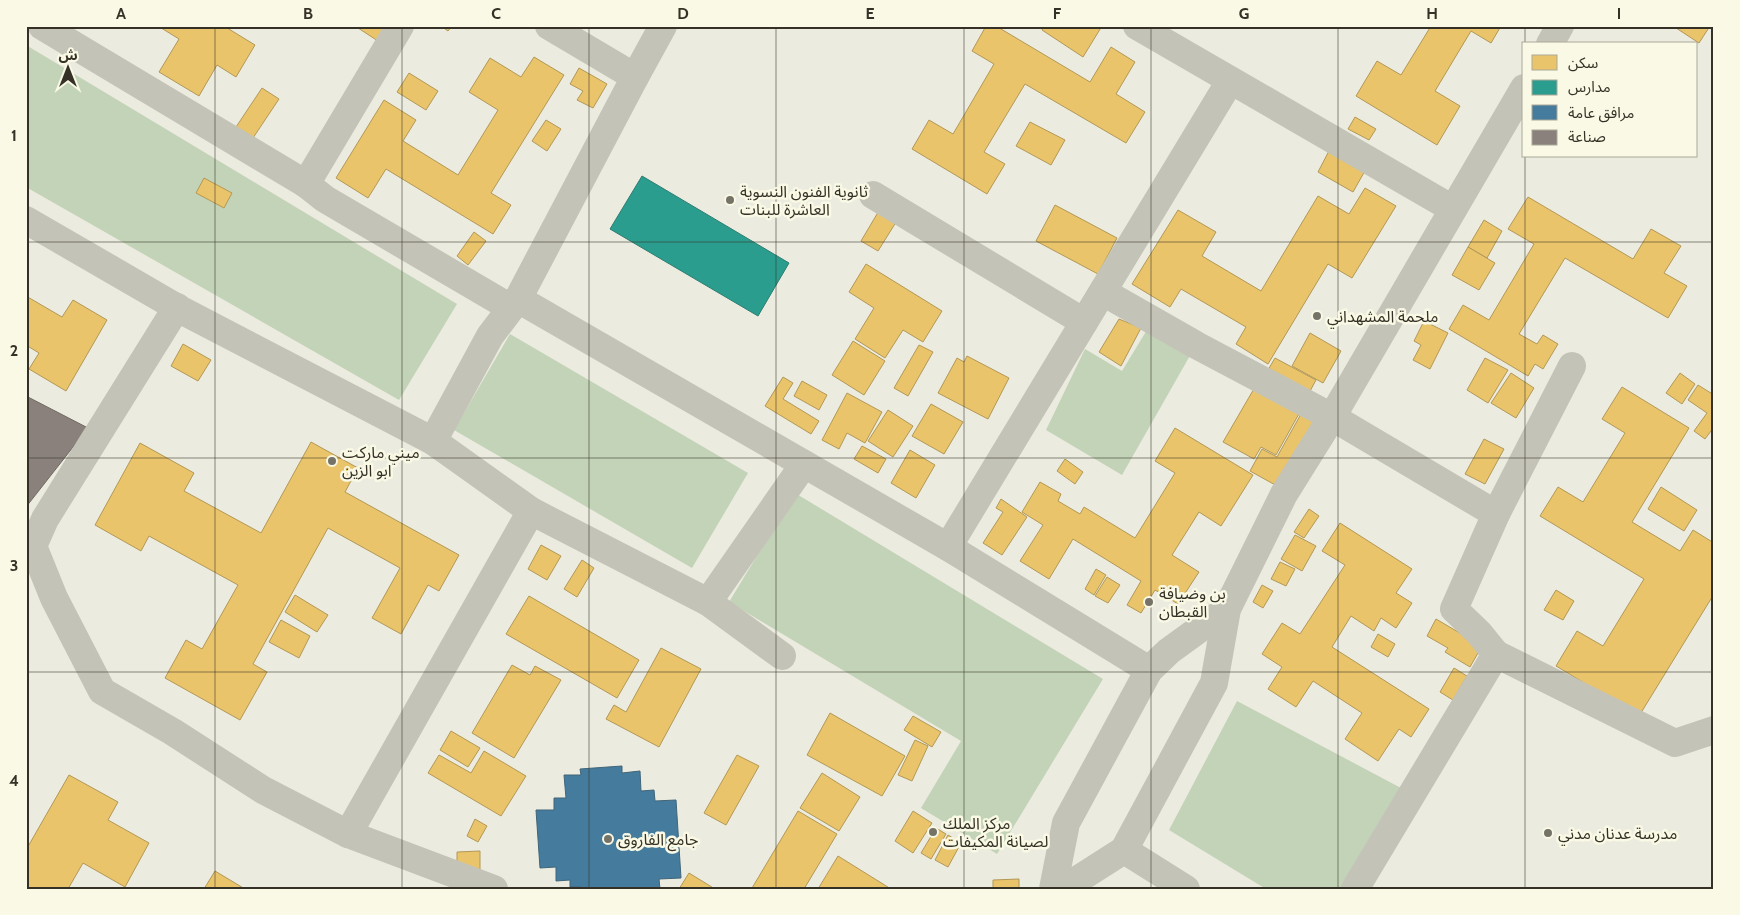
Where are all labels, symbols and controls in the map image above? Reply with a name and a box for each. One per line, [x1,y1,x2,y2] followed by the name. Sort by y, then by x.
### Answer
[116,4,126,23] text: A
[303,4,313,23] text: B
[491,4,501,23] text: C
[677,4,689,23] text: D
[865,4,875,23] text: E
[1053,4,1062,23] text: F
[1239,4,1249,23] text: G
[1426,4,1438,23] text: H
[1617,4,1621,23] text: I
[42,42,92,92] north arrow
[1522,42,1698,158] legend
[58,46,78,64] text: ش
[1568,54,1599,72] text: سكن
[1568,78,1611,96] text: مدارس
[1568,104,1634,123] text: مرافق عامة
[11,126,17,145] text: 1
[1568,128,1606,146] text: صناعة
[740,182,868,219] place label: ثانوية الفنون النسوية العاشرة للبنات
[724,194,736,206] marker: ثانوية الفنون النسوية العاشرة للبنات
[1327,307,1438,329] place label: ملحمة المشهداني
[1311,310,1323,322] marker: ملحمة المشهداني
[10,341,18,360] text: 2
[342,443,420,480] place label: ميني ماركت ابو الزين
[326,455,338,467] marker: ميني ماركت ابو الزين
[10,556,18,575] text: 3
[1159,584,1226,621] place label: بن وضيافة القبطان
[1143,596,1155,608] marker: بن وضيافة القبطان
[9,771,19,790] text: 4
[943,814,1048,851] place label: مركز الملك لصيانة المكيفات
[1558,824,1677,846] place label: مدرسة عدنان مدني
[927,826,939,838] marker: مركز الملك لصيانة المكيفات
[1542,827,1554,839] marker: مدرسة عدنان مدني
[618,830,699,852] place label: جامع الفاروق
[602,833,614,845] marker: جامع الفاروق

